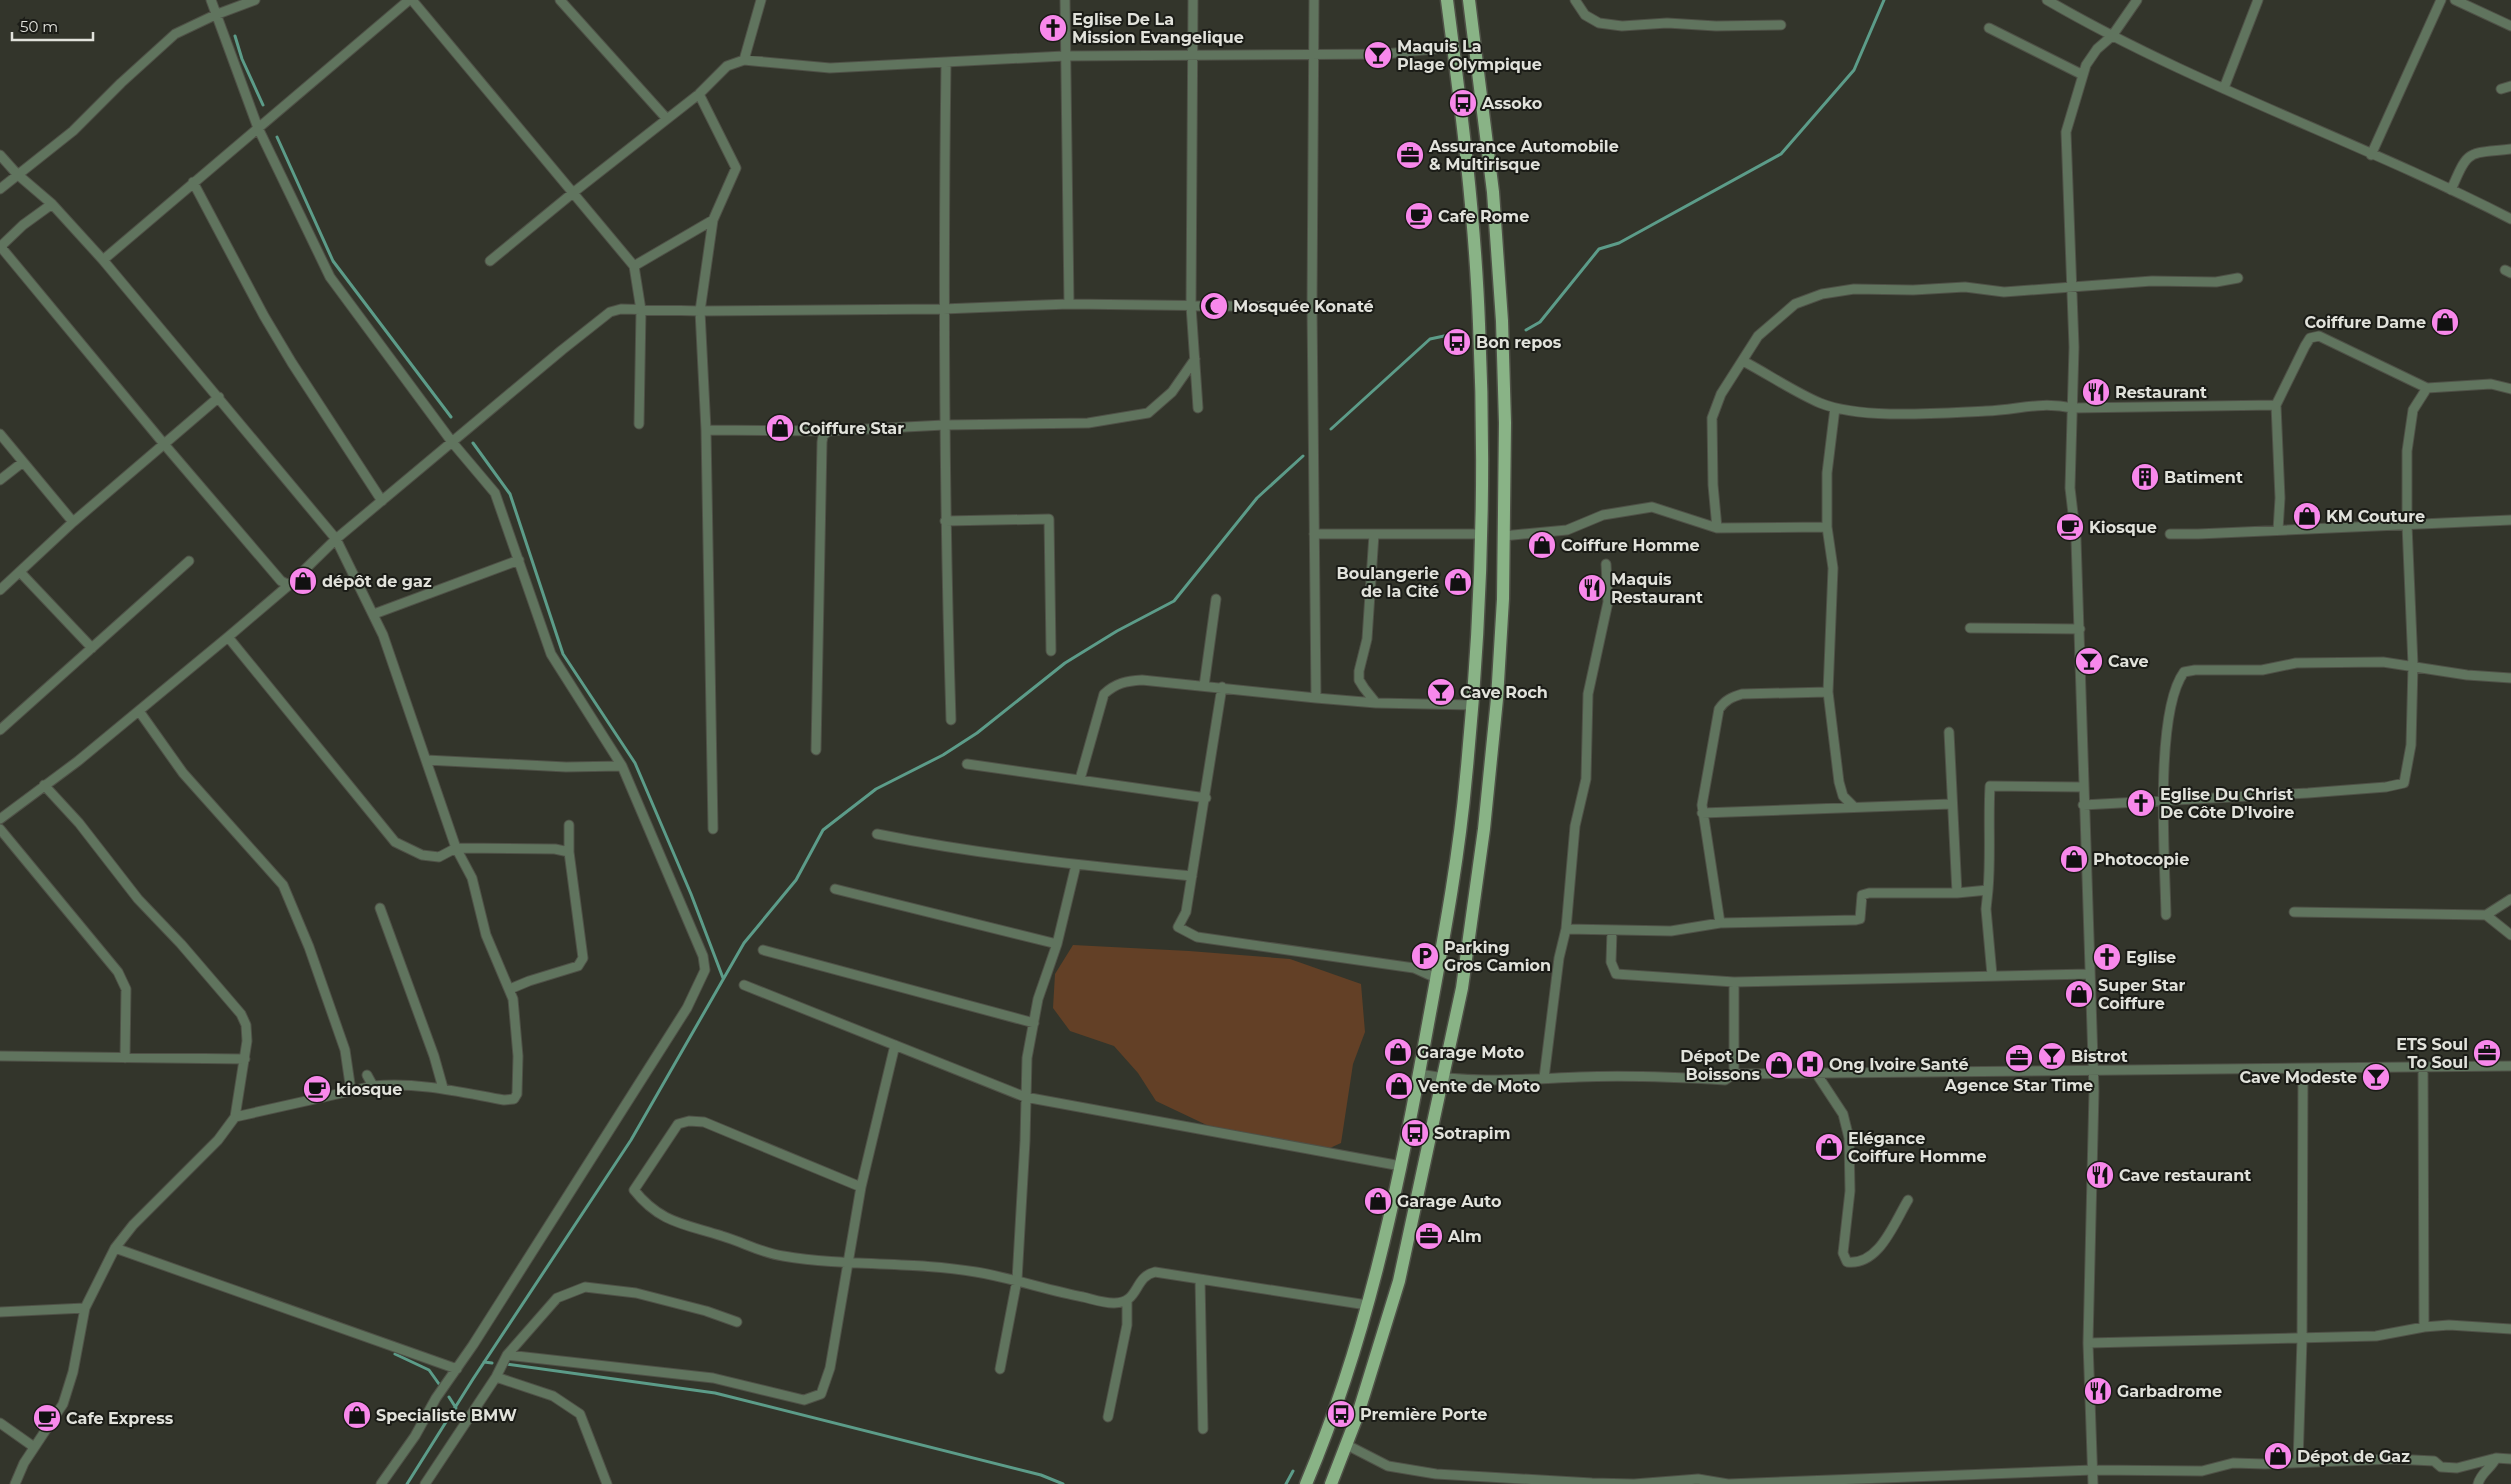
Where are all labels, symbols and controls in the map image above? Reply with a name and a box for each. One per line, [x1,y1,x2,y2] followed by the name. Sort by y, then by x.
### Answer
[12,10,94,42] scale bar
[1072,10,1244,47] place label: Eglise De La Mission Evangelique
[1038,13,1068,43] church icon: Eglise De La Mission Evangelique
[20,17,58,36] text: 50 m
[1397,37,1542,74] place label: Maquis La Plage Olympique
[1363,40,1393,70] bar icon: Maquis La Plage Olympique
[1448,88,1478,118] bus stop icon: Assoko
[1481,94,1542,113] place label: Assoko
[1428,137,1619,174] place label: Assurance Automobile & Multirisque
[1395,140,1425,170] office icon: Assurance Automobile & Multirisque
[1404,201,1434,231] cafe icon: Cafe Rome
[1438,207,1529,226] place label: Cafe Rome
[1199,291,1229,321] mosque icon: Mosquée Konaté
[1233,297,1374,316] place label: Mosquée Konaté
[2430,307,2460,337] shop icon: Coiffure Dame
[2305,313,2426,332] place label: Coiffure Dame
[1442,327,1472,357] bus stop icon: Bon repos
[1476,333,1562,352] place label: Bon repos
[2081,377,2111,407] restaurant icon: Restaurant
[2115,383,2207,402] place label: Restaurant
[765,413,795,443] shop icon: Coiffure Star
[799,419,904,438] place label: Coiffure Star
[2130,462,2160,492] building icon: Batiment
[2164,468,2243,487] place label: Batiment
[2292,501,2322,531] shop icon: KM Couture
[2326,507,2425,526] place label: KM Couture
[2055,512,2085,542] cafe icon: Kiosque
[2089,518,2157,537] place label: Kiosque
[1527,530,1557,560] shop icon: Coiffure Homme
[1561,536,1700,555] place label: Coiffure Homme
[1336,564,1439,601] place label: Boulangerie de la Cité
[288,566,318,596] shop icon: dépôt de gaz
[1443,567,1473,597] shop icon: Boulangerie de la Cité
[1611,570,1703,607] place label: Maquis Restaurant
[322,572,432,591] place label: dépôt de gaz
[1577,573,1607,603] restaurant icon: Maquis Restaurant
[2074,646,2104,676] bar icon: Cave
[2108,652,2149,671] place label: Cave
[1426,677,1456,707] bar icon: Cave Roch
[1460,683,1548,702] place label: Cave Roch
[2160,785,2294,822] place label: Eglise Du Christ De Côte D'Ivoire
[2126,788,2156,818] church icon: Eglise Du Christ De Côte D'Ivoire
[2059,844,2089,874] shop icon: Photocopie
[2093,850,2189,869] place label: Photocopie
[1444,938,1551,975] place label: Parking Gros Camion
[1410,941,1440,971] parking icon: Parking Gros Camion
[2092,942,2122,972] church icon: Eglise
[2126,948,2176,967] place label: Eglise
[2098,976,2186,1013] place label: Super Star Coiffure
[2064,979,2094,1009] shop icon: Super Star Coiffure
[2396,1035,2468,1072] place label: ETS Soul To Soul
[1383,1037,1413,1067] shop icon: Garage Moto
[2472,1038,2502,1068] office icon: ETS Soul To Soul
[2037,1041,2067,1071] bar icon: Bistrot
[1417,1043,1524,1062] place label: Garage Moto
[2004,1043,2034,1073] office icon: Agence Star Time
[1680,1047,1761,1084] place label: Dépot De Boissons
[2071,1047,2128,1066] place label: Bistrot
[1795,1049,1825,1079] hospital icon: Ong Ivoire Santé
[1764,1050,1794,1080] shop icon: Dépot De Boissons
[1829,1055,1969,1074] place label: Ong Ivoire Santé
[2361,1062,2391,1092] bar icon: Cave Modeste
[2240,1068,2357,1087] place label: Cave Modeste
[1384,1071,1414,1101] shop icon: Vente de Moto
[302,1074,332,1104] cafe icon: kiosque
[1944,1076,2093,1095] place label: Agence Star Time
[1417,1077,1540,1096] place label: Vente de Moto
[336,1080,402,1099] place label: kiosque
[1400,1118,1430,1148] bus stop icon: Sotrapim
[1434,1124,1510,1143] place label: Sotrapim
[1848,1129,1987,1166] place label: Elégance Coiffure Homme
[1814,1132,1844,1162] shop icon: Elégance Coiffure Homme
[2085,1160,2115,1190] restaurant icon: Cave restaurant
[2119,1166,2251,1185] place label: Cave restaurant
[1363,1186,1393,1216] shop icon: Garage Auto
[1397,1192,1502,1211] place label: Garage Auto
[1414,1221,1444,1251] office icon: Alm
[1447,1227,1482,1246] place label: Alm
[2083,1376,2113,1406] restaurant icon: Garbadrome
[2117,1382,2222,1401] place label: Garbadrome
[1326,1399,1356,1429] bus stop icon: Première Porte
[342,1400,372,1430] shop icon: Specialiste BMW
[32,1403,62,1433] cafe icon: Cafe Express
[1360,1405,1487,1424] place label: Première Porte
[376,1406,517,1425] place label: Specialiste BMW
[66,1409,174,1428] place label: Cafe Express
[2263,1441,2293,1471] shop icon: Dépot de Gaz
[2297,1447,2410,1466] place label: Dépot de Gaz

